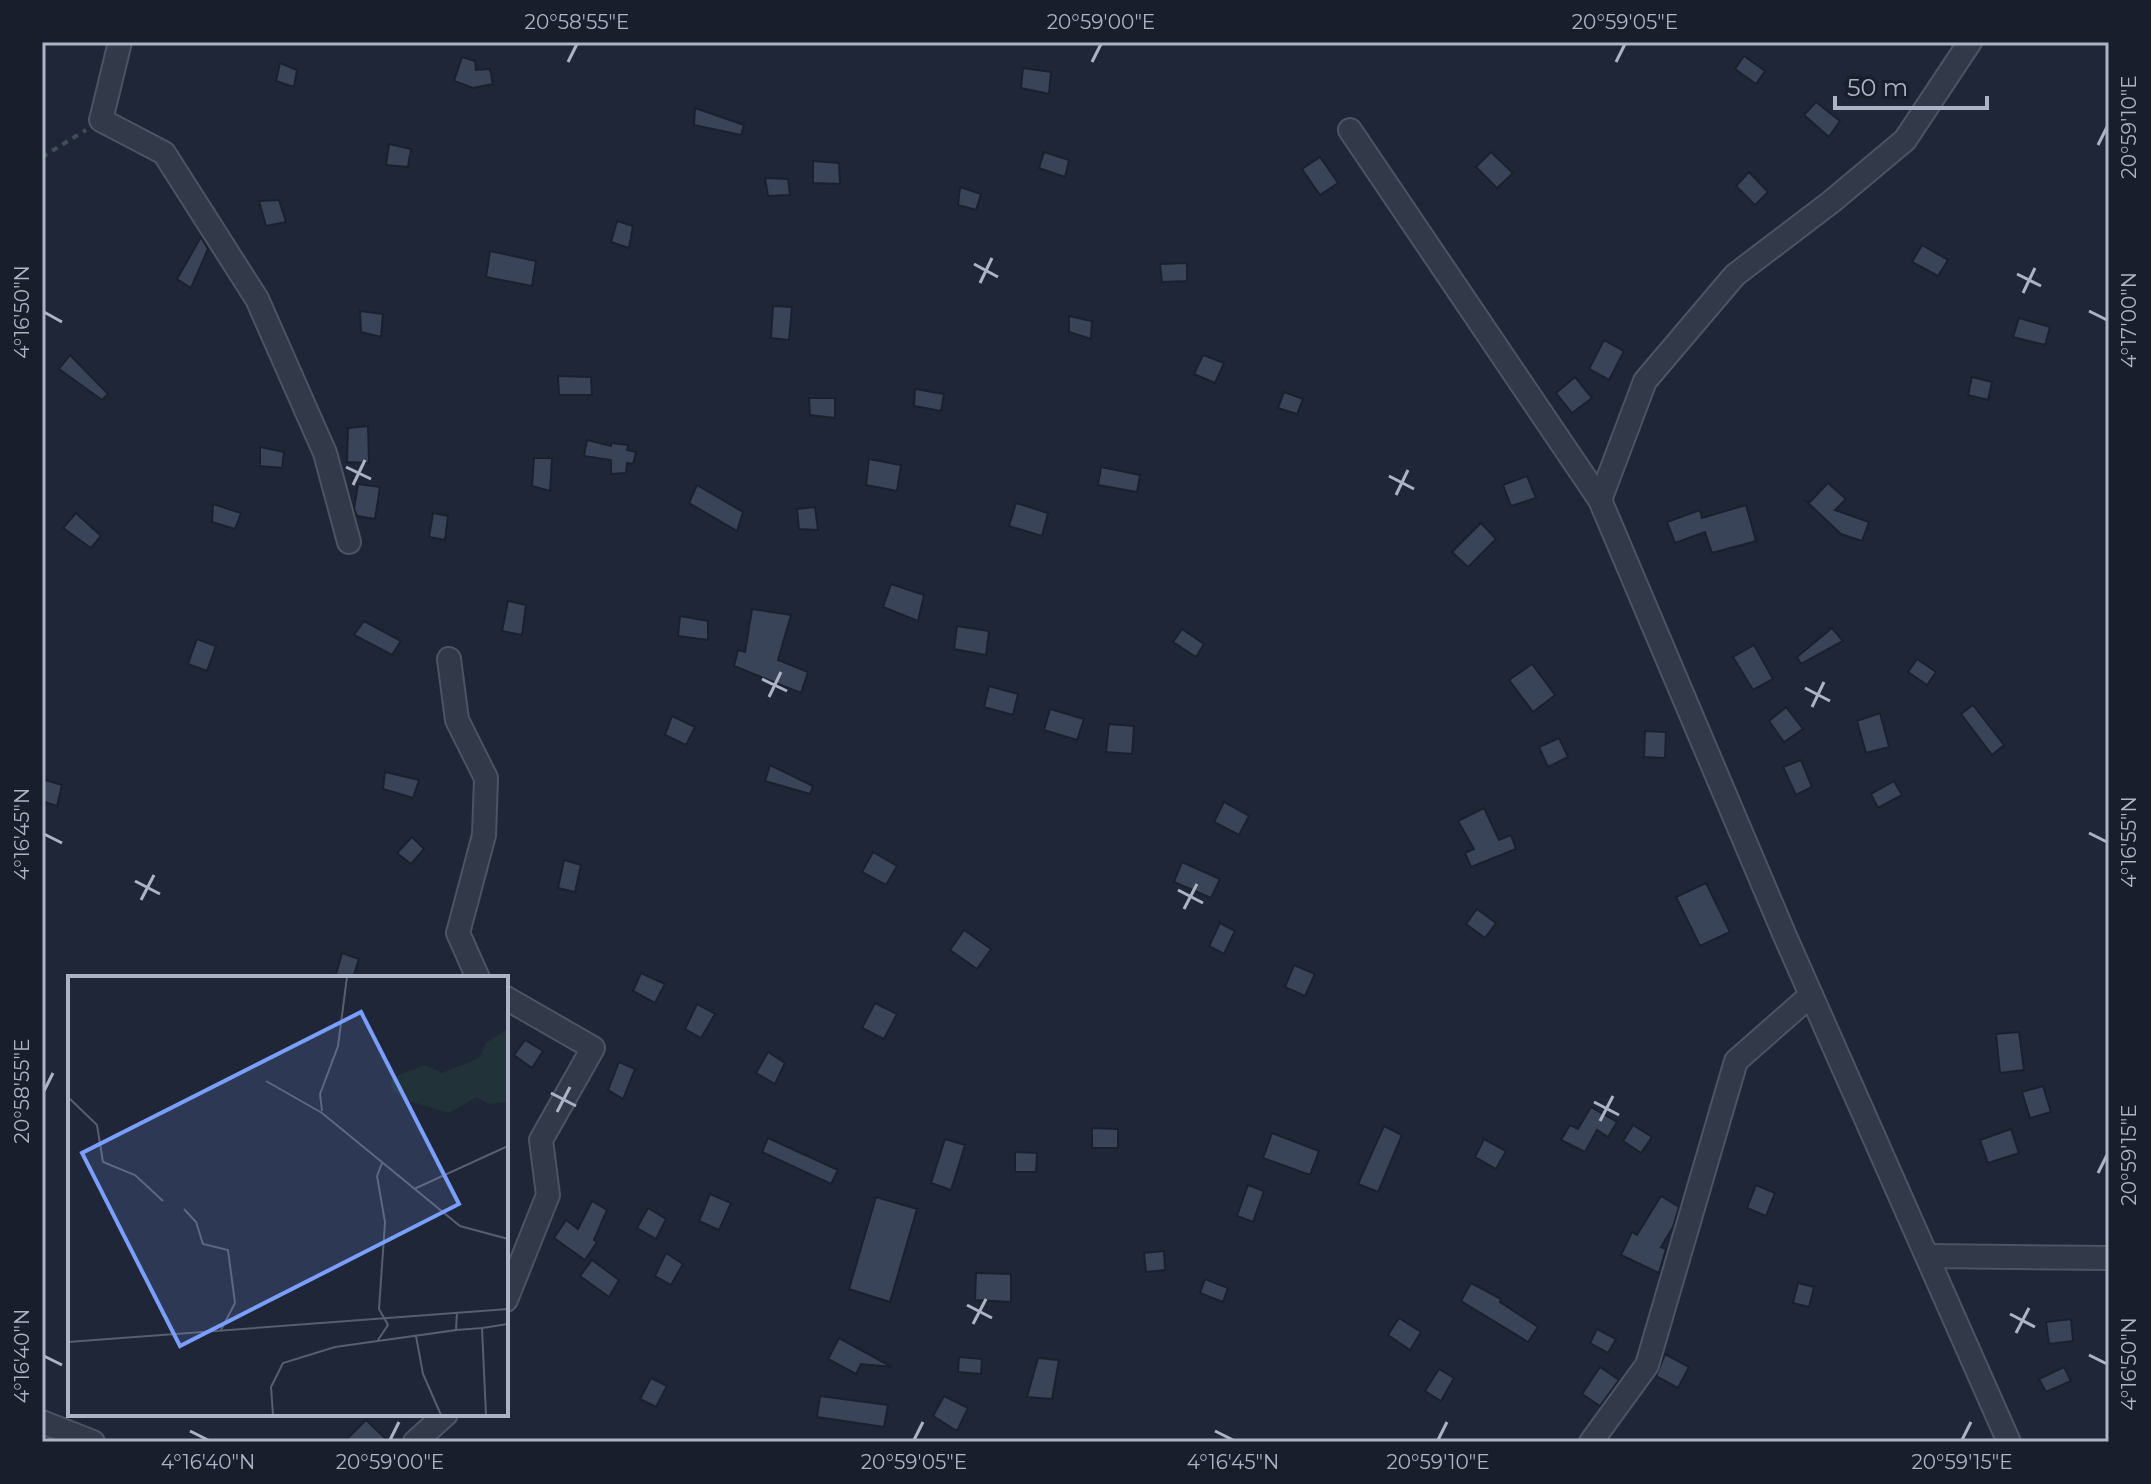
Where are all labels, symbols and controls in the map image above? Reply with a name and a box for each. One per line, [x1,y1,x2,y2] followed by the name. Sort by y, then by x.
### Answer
[525,10,629,34] text: 20°58'55"E
[1047,10,1155,34] text: 20°59'00"E
[1572,10,1678,34] text: 20°59'05"E
[1835,60,1987,110] scale bar
[1847,73,1908,102] text: 50 m
[2117,75,2141,179] text: 20°59'10"E
[10,265,34,359] text: 4°16'50"N
[2117,272,2141,368] text: 4°17'00"N
[10,788,34,880] text: 4°16'45"N
[2117,796,2141,888] text: 4°16'55"N
[68,976,508,1416] inset map
[10,1039,34,1143] text: 20°58'55"E
[2117,1104,2141,1206] text: 20°59'15"E
[10,1309,34,1403] text: 4°16'40"N
[2117,1317,2141,1411] text: 4°16'50"N
[161,1450,255,1474] text: 4°16'40"N
[336,1450,444,1474] text: 20°59'00"E
[861,1450,967,1474] text: 20°59'05"E
[1187,1450,1279,1474] text: 4°16'45"N
[1386,1450,1490,1474] text: 20°59'10"E
[1911,1450,2013,1474] text: 20°59'15"E

